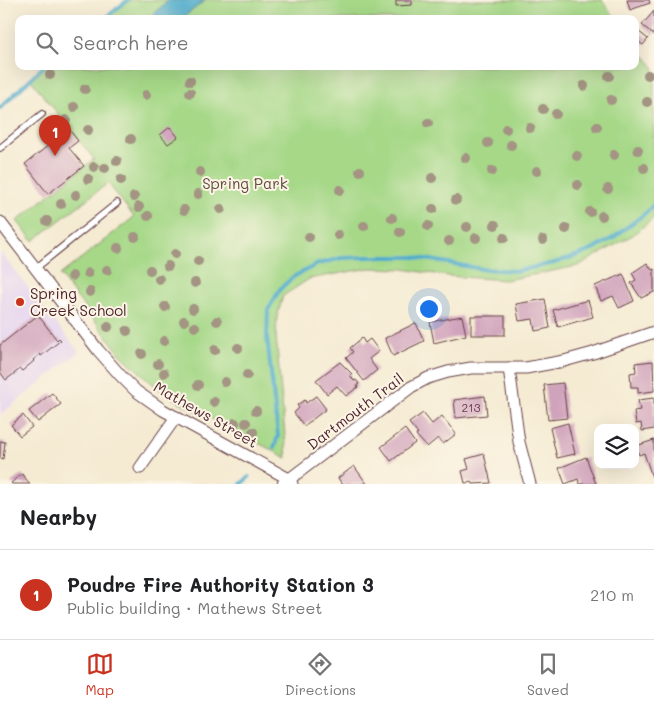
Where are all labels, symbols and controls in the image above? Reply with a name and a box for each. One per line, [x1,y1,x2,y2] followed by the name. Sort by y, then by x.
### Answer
[15,15,639,70] search box
[33,29,61,57] icon: search
[73,30,189,55] text: Search here
[39,115,71,156] pin: 1
[202,173,288,193] park label: Spring Park
[30,283,127,320] place label: Spring Creek School
[14,296,26,308] marker: Spring Creek School
[416,296,442,322] your location
[303,368,407,454] street label: Dartmouth Trail
[150,376,262,452] street label: Mathews Street
[461,399,481,415] house number: 213
[594,424,639,469] map controls
[594,424,639,469] button: layers
[20,503,97,530] text: Nearby
[67,572,374,597] text: Poudre Fire Authority Station 3
[32,584,40,605] text: 1
[590,584,634,605] text: 210 m
[67,597,322,618] text: Public building · Mathews Street
[85,650,114,699] tab: Map
[285,650,356,699] tab: Directions
[527,650,569,699] tab: Saved

